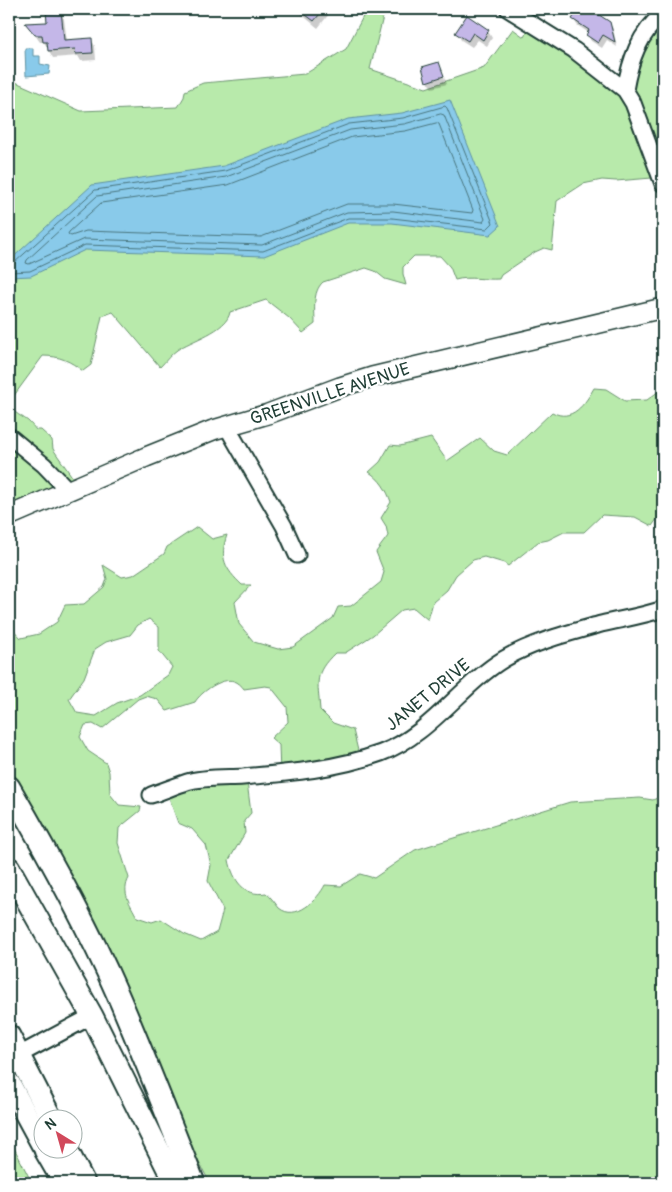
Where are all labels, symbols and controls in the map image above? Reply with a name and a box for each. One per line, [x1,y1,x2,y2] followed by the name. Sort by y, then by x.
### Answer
[247,357,413,431] street label: GREENVILLE AVENUE
[381,654,475,736] street label: JANET DRIVE
[32,1110,82,1160] north arrow
[42,1114,59,1134] text: N

